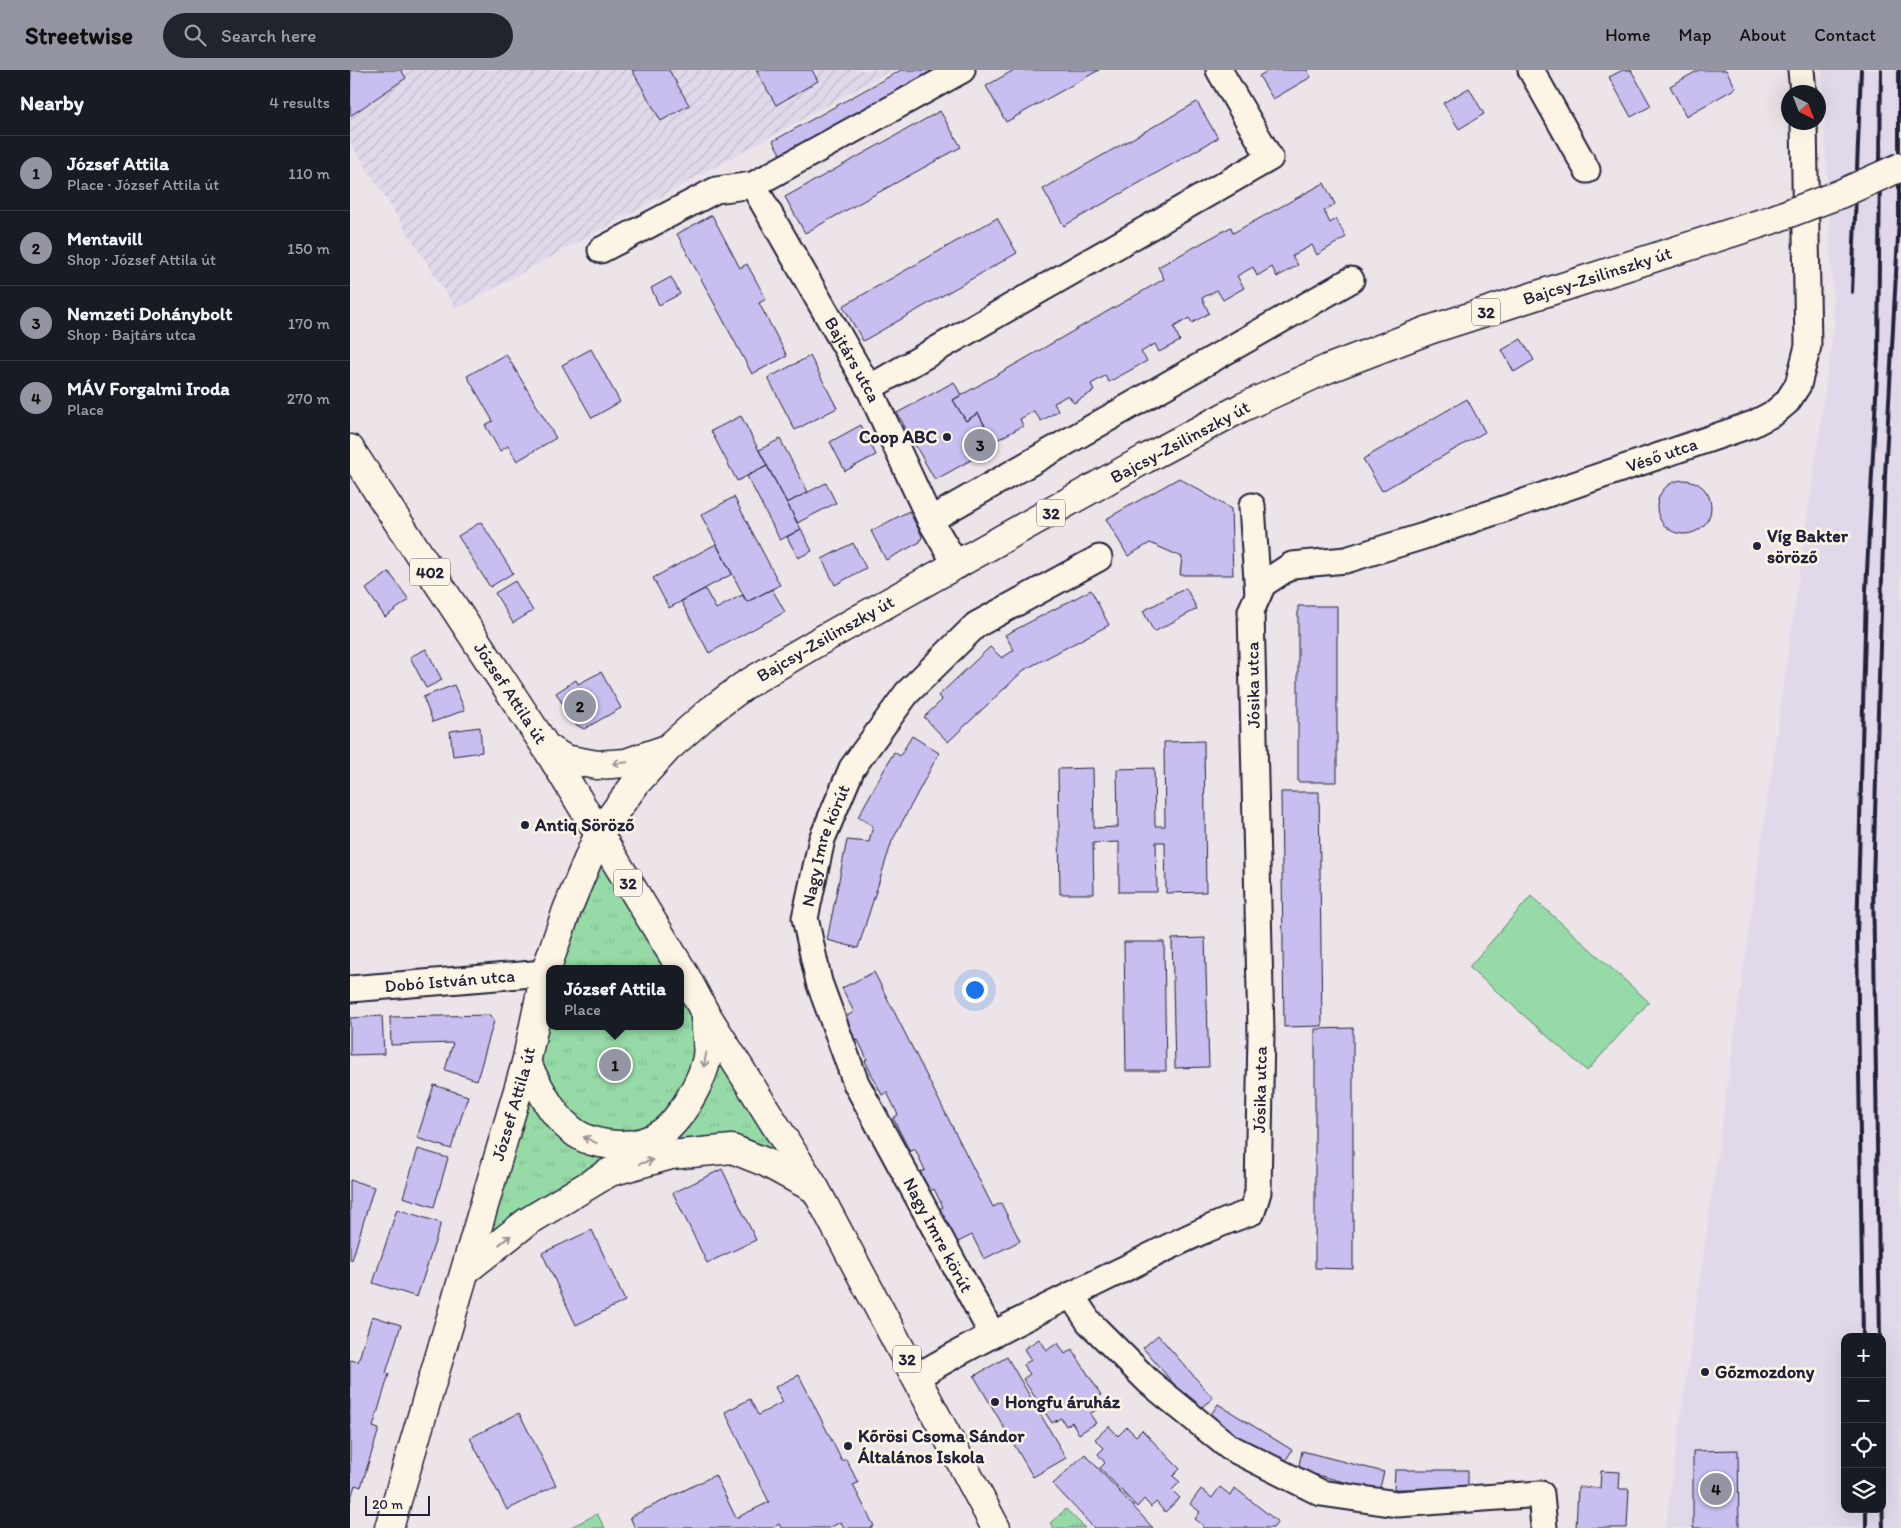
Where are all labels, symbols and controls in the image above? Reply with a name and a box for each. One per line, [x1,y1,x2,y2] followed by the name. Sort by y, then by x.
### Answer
[163,13,513,58] search box
[25,21,133,50] text: Streetwise
[181,21,209,49] icon: search
[221,24,316,47] text: Search here
[1605,24,1651,46] text: Home
[1679,24,1712,46] text: Map
[1740,24,1786,46] text: About
[1814,24,1876,46] text: Contact
[1781,85,1826,130] north arrow
[20,90,84,115] text: Nearby
[269,93,330,112] text: 4 results
[67,152,169,175] text: József Attila
[32,164,40,183] text: 1
[288,164,330,183] text: 110 m
[67,175,219,194] text: Place · József Attila út
[67,227,143,250] text: Mentavill
[32,239,40,258] text: 2
[287,239,330,258] text: 150 m
[1520,242,1675,310] street label: Bajcsy-Zsilinszky út
[67,250,216,269] text: Shop · József Attila út
[1472,298,1500,326] road number: 32
[67,302,232,325] text: Nemzeti Dohánybolt
[820,313,885,406] street label: Bajtárs utca
[32,314,40,333] text: 3
[288,314,330,333] text: 170 m
[67,325,196,344] text: Shop · Bajtárs utca
[67,377,230,400] text: MÁV Forgalmi Iroda
[31,389,41,408] text: 4
[287,389,330,408] text: 270 m
[1106,396,1254,488] street label: Bajcsy-Zsilinszky út
[67,400,104,419] text: Place
[859,426,937,448] place label: Coop ABC
[964,426,996,464] pin: 3
[941,431,953,443] marker: Coop ABC
[1623,433,1701,477] street label: Véső utca
[1037,499,1065,526] road number: 32
[1767,525,1849,568] place label: Víg Bakter söröző
[1751,540,1763,552] marker: Víg Bakter söröző
[410,558,450,586] road number: 402
[752,590,898,687] street label: Bajcsy-Zsilinszky út
[469,638,552,748] street label: József Attila út
[1241,641,1265,729] street label: Jósika utca
[564,687,596,725] pin: 2
[612,759,628,768] one-way arrow
[797,781,855,909] street label: Nagy Imre körút
[534,814,635,836] place label: Antiq Söröző
[519,819,531,831] marker: Antiq Söröző
[614,870,642,896] road number: 32
[384,965,516,997] street label: Dobó István utca
[546,965,684,1030] popup
[564,977,666,1000] text: József Attila
[962,977,988,1003] your location
[564,1000,601,1019] text: Place
[487,1045,540,1164] street label: József Attila út
[1248,1045,1272,1133] street label: Jósika utca
[599,1046,631,1084] pin: 1
[700,1051,710,1067] one-way arrow
[583,1135,598,1145] one-way arrow
[638,1157,654,1167] one-way arrow
[898,1174,978,1297] street label: Nagy Imre körút
[498,1234,511,1245] one-way arrow
[1841,1333,1886,1513] map controls
[1841,1333,1886,1378] button: +
[893,1346,921,1372] road number: 32
[1715,1361,1815,1383] place label: Gőzmozdony
[1699,1366,1711,1378] marker: Gőzmozdony
[1841,1378,1886,1423] button: −
[1005,1391,1121,1413] place label: Hongfu áruház
[989,1396,1001,1408] marker: Hongfu áruház
[1841,1423,1886,1468] button: locate
[857,1425,1025,1468] place label: Kőrösi Csoma Sándor Általános Iskola
[842,1440,854,1452] marker: Kőrösi Csoma Sándor Általános Iskola
[1841,1468,1886,1513] button: layers
[1700,1470,1732,1508] pin: 4
[365,1493,430,1516] scale bar
[372,1496,403,1513] text: 20 m

